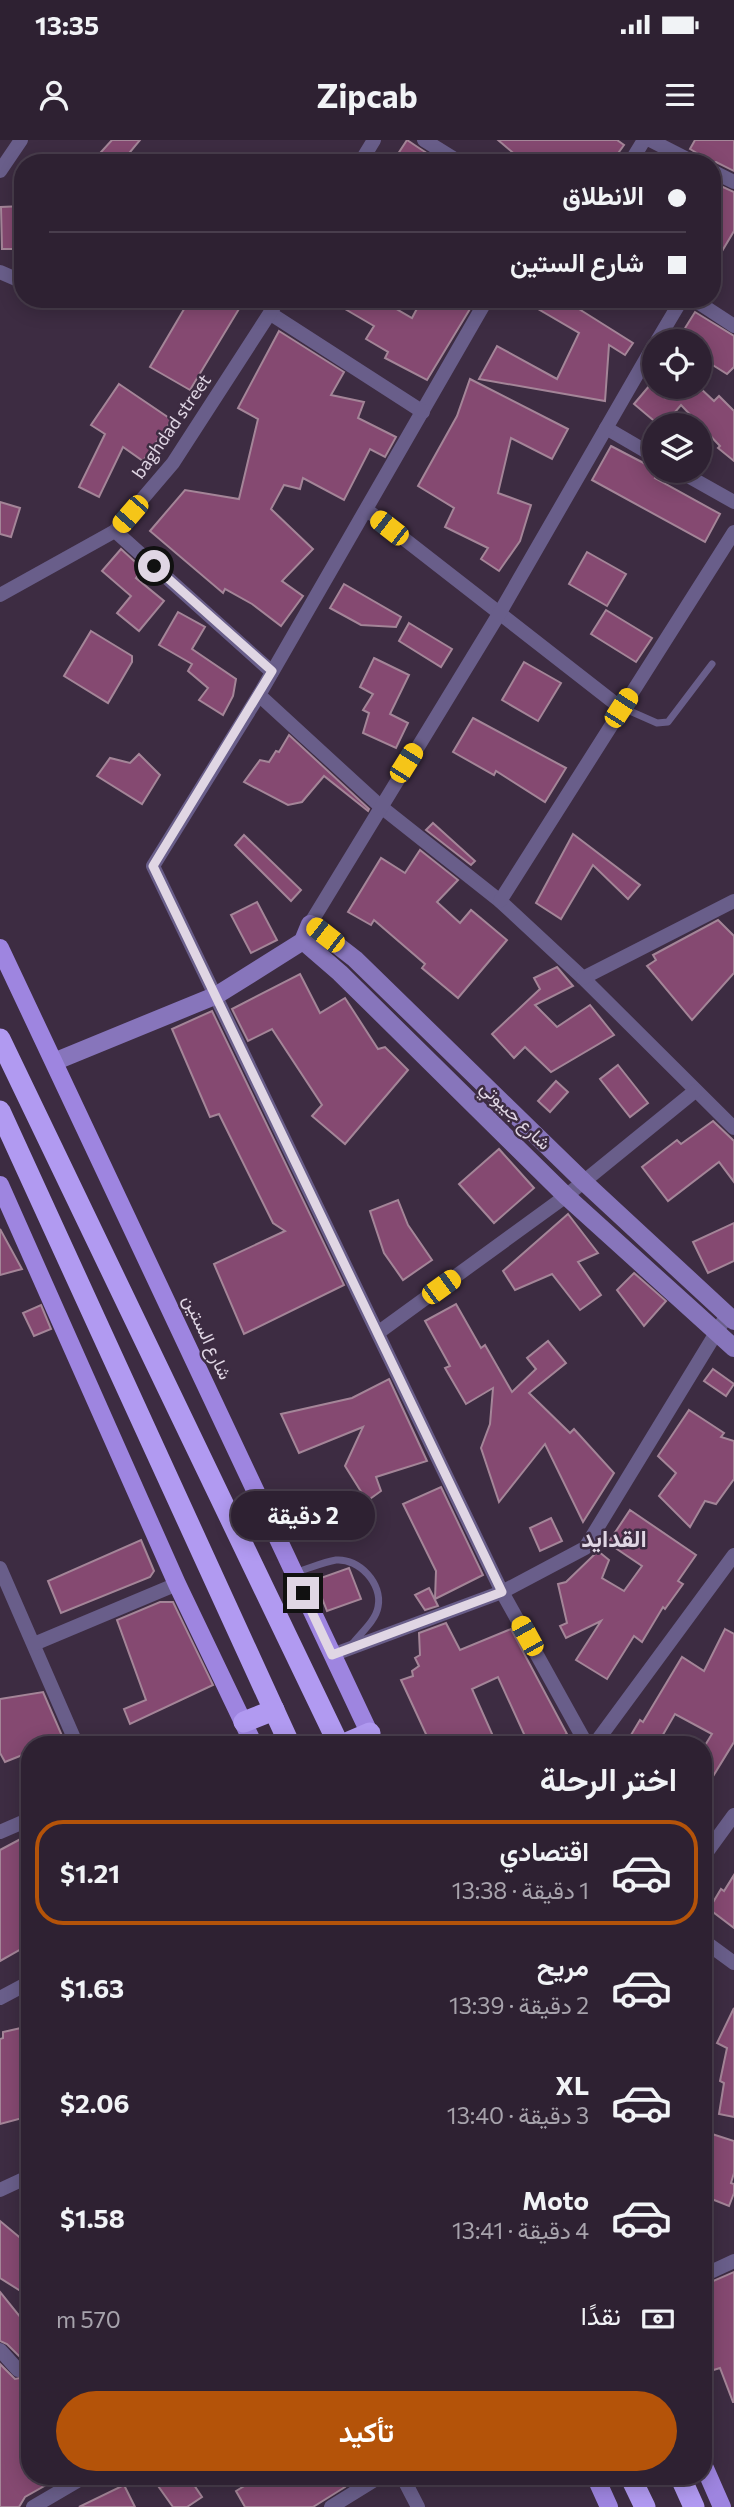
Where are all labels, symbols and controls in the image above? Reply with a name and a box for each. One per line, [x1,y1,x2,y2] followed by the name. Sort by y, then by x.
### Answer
[35,9,99,40] text: 13:35
[316,75,418,115] text: Zipcab
[35,76,73,114] icon: person
[661,76,699,114] icon: menu
[562,179,644,210] text: الانطلاق
[510,246,644,277] text: شارع الستين
[642,329,712,483] map controls
[642,329,712,399] button: locate
[127,370,215,482] street label: baghdad street
[642,413,712,483] button: layers
[109,491,152,537] car
[366,507,413,549] car
[138,550,170,582] route start
[601,685,642,731] car
[386,740,427,786] car
[302,914,349,956] car
[473,1076,556,1158] street label: شارع جيبوتي
[418,1266,465,1308] car
[177,1291,237,1384] street label: شارع الستين
[231,1492,375,1540] callout: 2 دقيقة
[267,1501,339,1529] text: 2 دقيقة
[581,1523,647,1553] district label: القدايد
[287,1577,319,1609] route end
[508,1613,547,1659] car
[540,1758,677,1798] text: اختر الرحلة
[500,1835,589,1866] text: اقتصادي
[610,1841,673,1904] icon: car
[60,1857,120,1888] text: $1.21
[452,1876,589,1904] text: 1 دقيقة · 13:38
[537,1950,589,1981] text: مريح
[610,1956,673,2019] icon: car
[60,1972,124,2003] text: $1.63
[449,1991,589,2019] text: 2 دقيقة · 13:39
[555,2069,589,2100] text: XL
[610,2071,673,2134] icon: car
[60,2087,130,2118] text: $2.06
[447,2101,589,2129] text: 3 دقيقة · 13:40
[522,2184,589,2215] text: Moto
[610,2186,673,2249] icon: car
[60,2202,125,2233] text: $1.58
[452,2216,589,2244] text: 4 دقيقة · 13:41
[581,2299,621,2330] text: نقدًا
[639,2300,677,2338] icon: cash
[56,2305,121,2333] text: 570 m
[56,2391,677,2471] button: تأكيد

